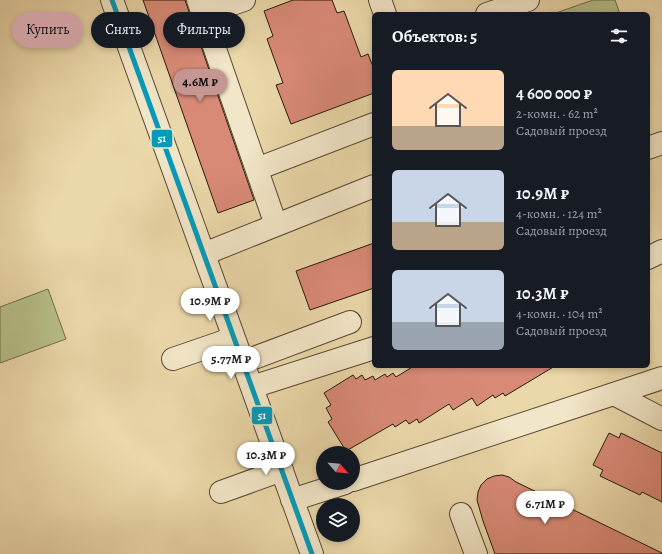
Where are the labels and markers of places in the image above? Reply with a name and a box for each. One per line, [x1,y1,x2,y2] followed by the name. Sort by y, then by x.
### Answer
[167,69,233,103] pin: 4.6M ₽
[173,288,247,322] pin: 10.9M ₽
[194,346,268,380] pin: 5.77M ₽
[229,442,303,476] pin: 10.3M ₽
[508,491,582,525] pin: 6.71M ₽

